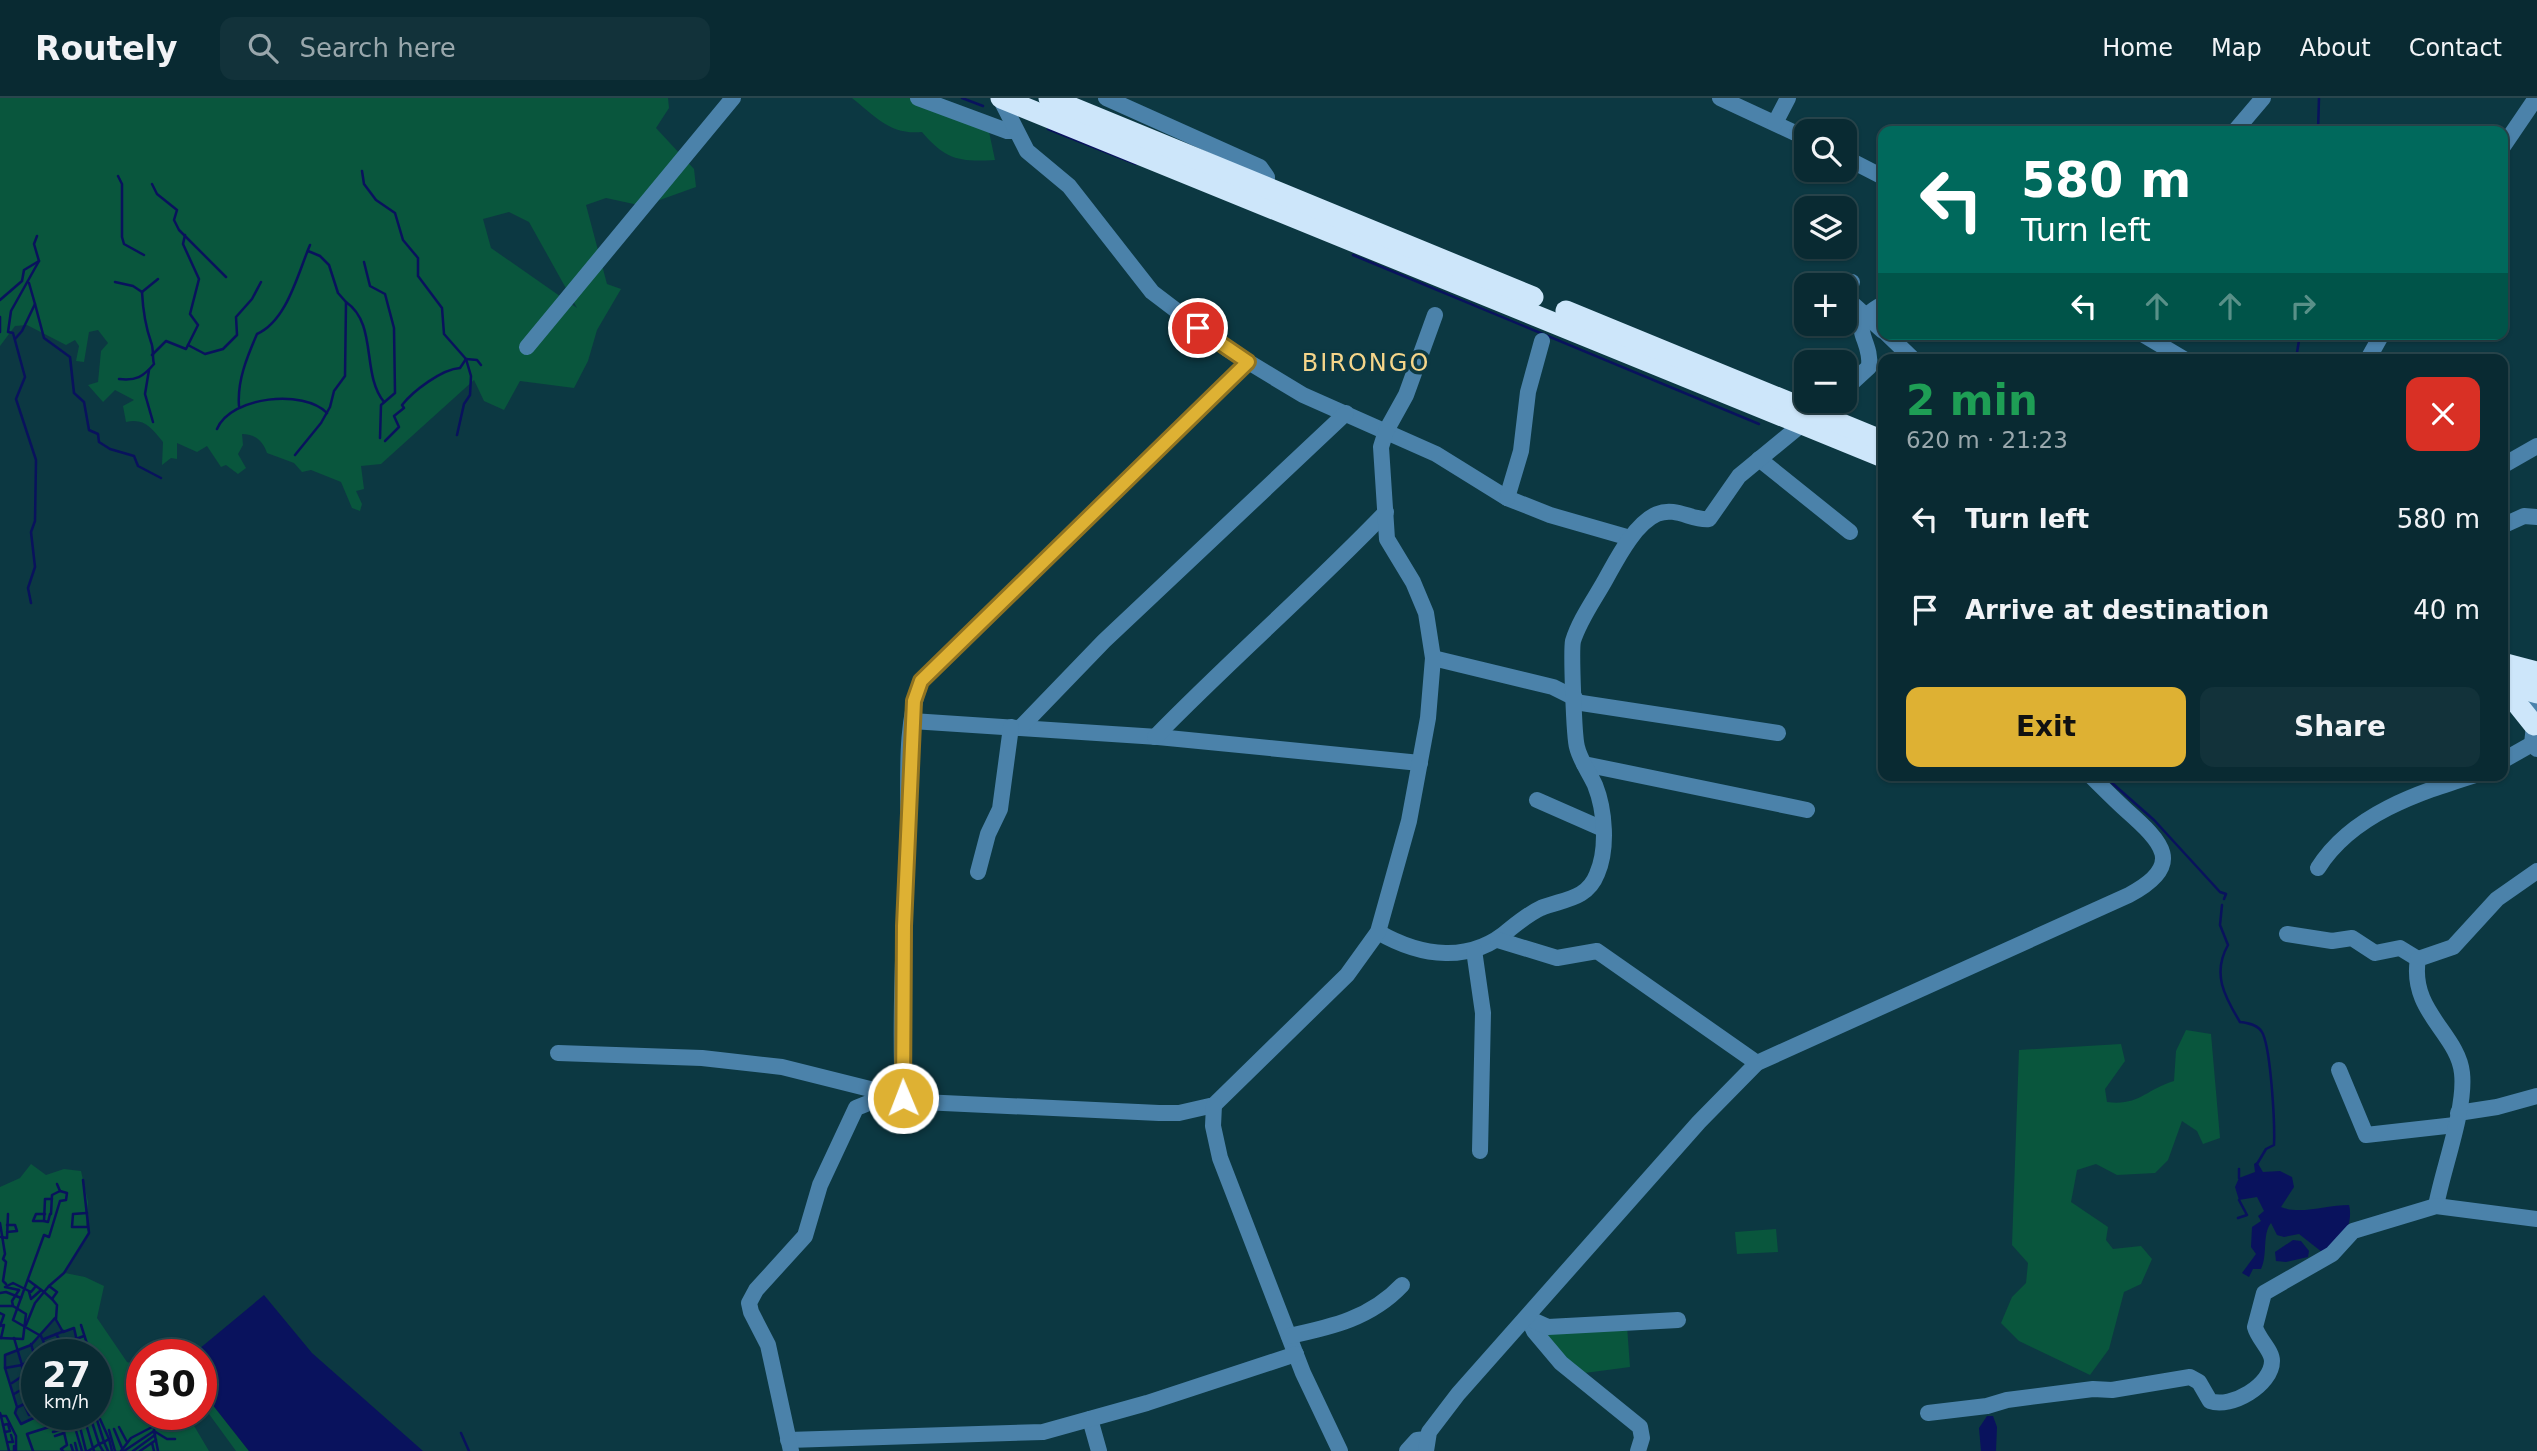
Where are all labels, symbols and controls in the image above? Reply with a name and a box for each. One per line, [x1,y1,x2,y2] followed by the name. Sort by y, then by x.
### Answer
[220,17,710,80] search box
[35,29,178,68] text: Routely
[244,29,282,67] icon: search
[300,33,456,63] text: Search here
[2102,34,2173,62] text: Home
[2211,34,2262,62] text: Map
[2300,34,2371,62] text: About
[2409,34,2502,62] text: Contact
[1794,119,1857,413] map controls
[1794,119,1857,182] button: search
[2021,152,2191,209] text: 580 m
[1906,154,1997,245] icon: left
[1794,196,1857,259] button: layers
[2021,211,2151,249] text: Turn left
[1794,273,1857,336] button: +
[2065,287,2103,325] icon: left
[2138,287,2176,325] icon: ahead
[2211,287,2249,325] icon: ahead
[2284,287,2322,325] icon: right
[1168,298,1228,358] pin
[1179,309,1217,347] icon: arrive
[1302,349,1430,377] district label: BIRONGO
[1794,350,1857,413] button: −
[1906,376,2038,425] text: 2 min
[2406,377,2480,451] button: close
[1906,427,2068,453] text: 620 m · 21:23
[1906,500,1944,538] icon: left
[1965,504,2089,534] text: Turn left
[2397,504,2480,534] text: 580 m
[1906,591,1944,629] icon: arrive
[1965,595,2269,625] text: Arrive at destination
[2413,595,2480,625] text: 40 m
[1906,687,2186,767] button: Exit
[2200,687,2480,767] button: Share
[866,1061,940,1135] position arrow
[126,1339,217,1430] speed limit sign: 30
[42,1355,91,1395] text: 27
[44,1391,89,1412] text: km/h

